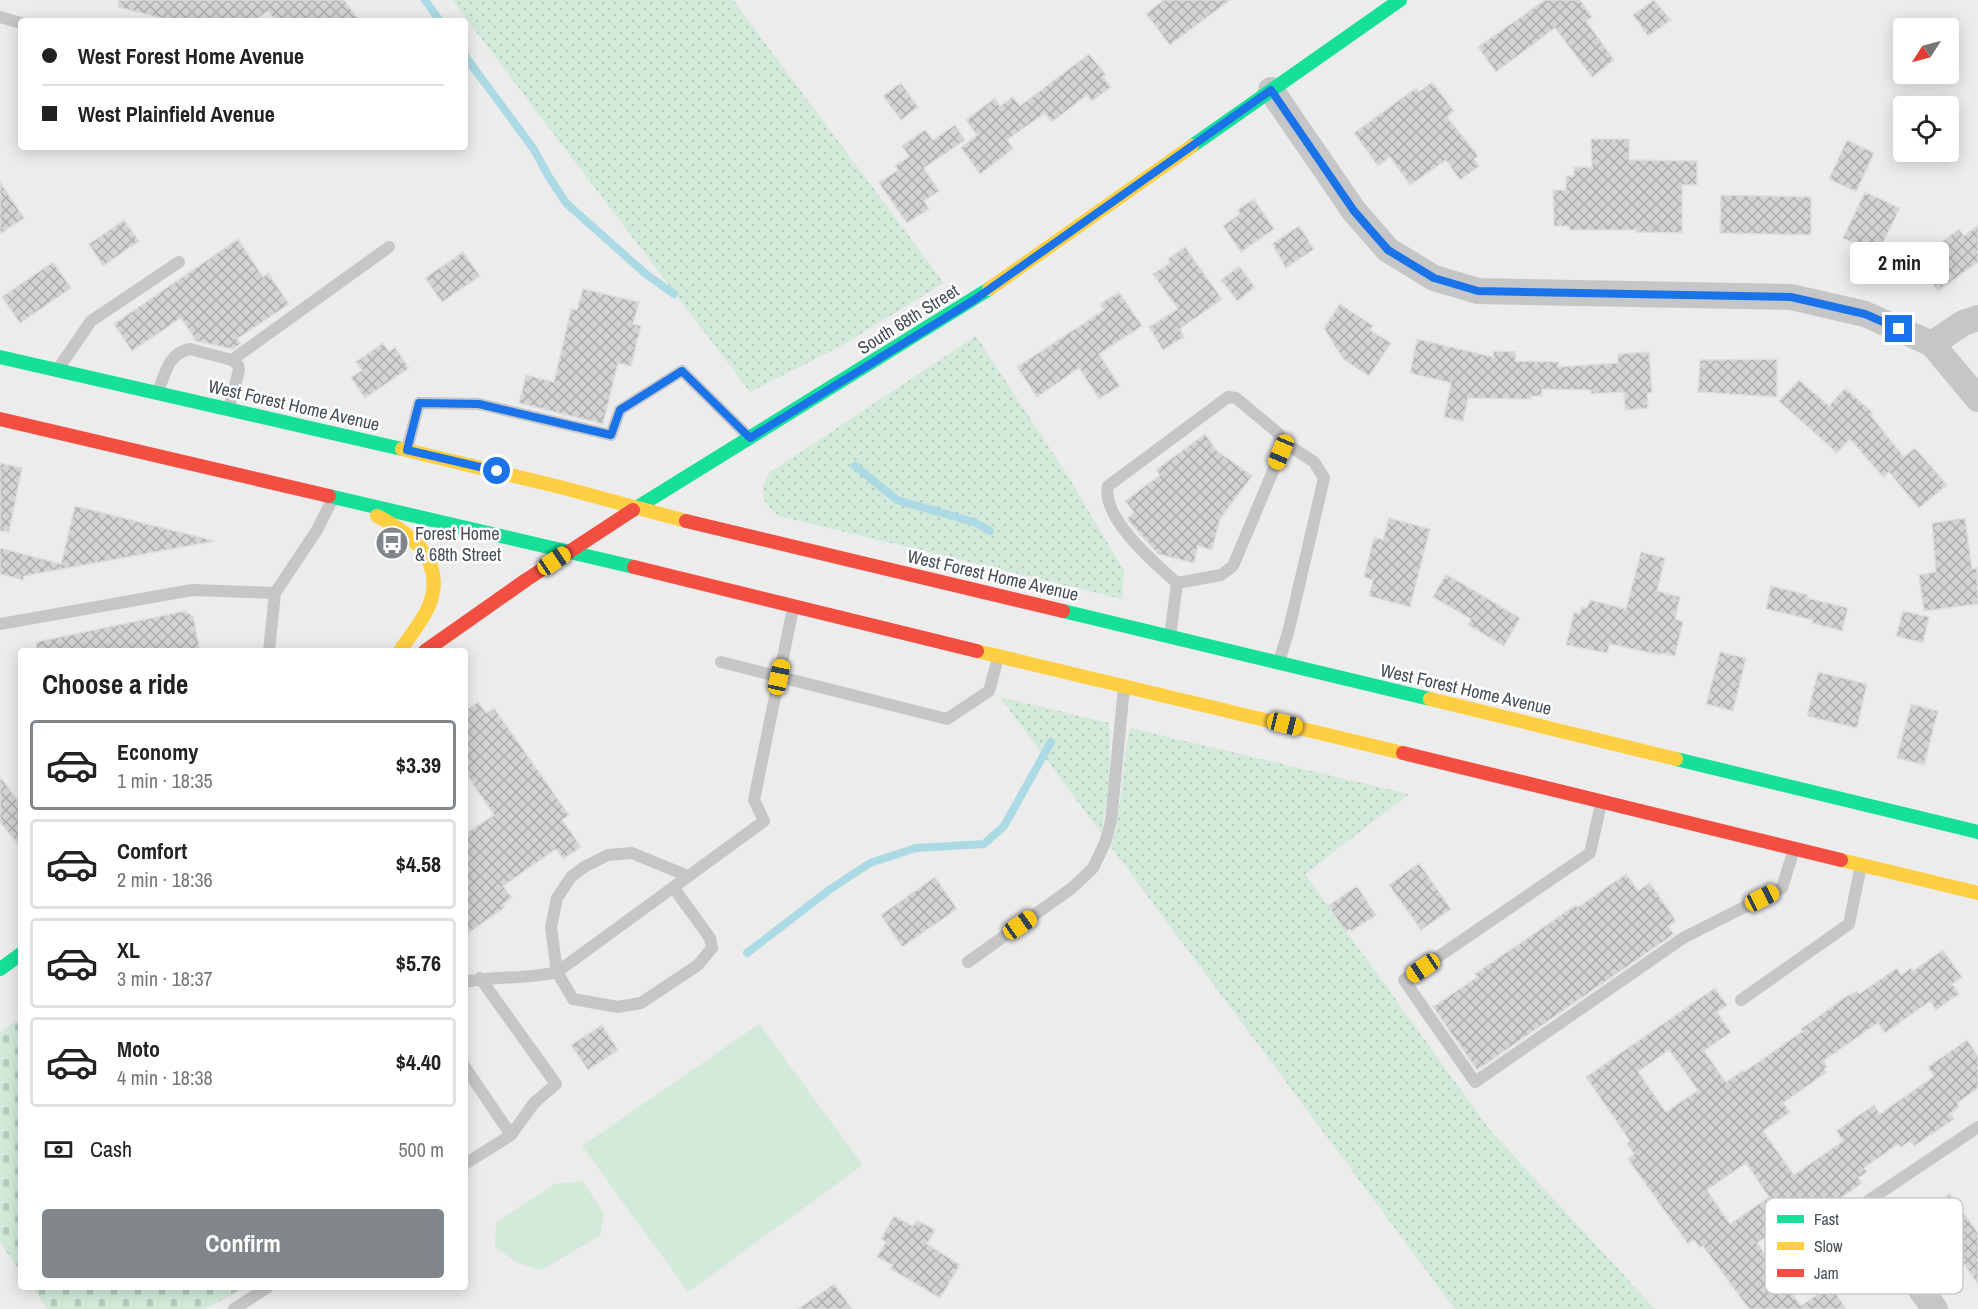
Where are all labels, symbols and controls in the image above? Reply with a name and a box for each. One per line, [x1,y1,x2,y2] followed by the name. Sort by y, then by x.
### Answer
[1893,18,1959,84] north arrow
[1893,18,1959,162] map controls
[78,41,304,71] text: West Forest Home Avenue
[1893,96,1959,162] button: locate
[78,99,275,129] text: West Plainfield Avenue
[1850,242,1948,284] callout: 2 min
[1878,249,1921,276] text: 2 min
[853,278,963,360] street label: South 68th Street
[1885,315,1912,342] route end
[206,373,382,437] street label: West Forest Home Avenue
[1266,432,1296,472] car
[483,457,510,484] route start
[415,521,501,567] place label: Forest Home & 68th Street
[374,525,410,561] bus stop icon: Forest Home & 68th Street
[534,543,574,579] car
[905,543,1081,607] street label: West Forest Home Avenue
[1378,657,1554,721] street label: West Forest Home Avenue
[766,658,792,696] car
[42,666,188,702] text: Choose a ride
[1265,711,1305,737] car
[117,737,198,767] text: Economy
[45,738,99,792] icon: car
[396,750,441,780] text: $3.39
[117,767,213,794] text: 1 min · 18:35
[117,836,187,866] text: Comfort
[45,837,99,891] icon: car
[396,849,441,879] text: $4.58
[117,866,213,893] text: 2 min · 18:36
[1742,882,1782,914] car
[1000,907,1040,943] car
[117,935,140,965] text: XL
[45,936,99,990] icon: car
[396,948,441,978] text: $5.76
[1403,950,1443,986] car
[117,965,213,992] text: 3 min · 18:37
[117,1034,160,1064] text: Moto
[45,1035,99,1089] icon: car
[396,1047,441,1077] text: $4.40
[117,1064,213,1091] text: 4 min · 18:38
[42,1133,75,1166] icon: cash
[90,1134,132,1164] text: Cash
[398,1136,444,1163] text: 500 m
[1765,1198,1963,1294] legend
[1814,1208,1839,1230] text: Fast
[42,1209,444,1278] button: Confirm
[1814,1235,1843,1257] text: Slow
[1814,1262,1839,1284] text: Jam

